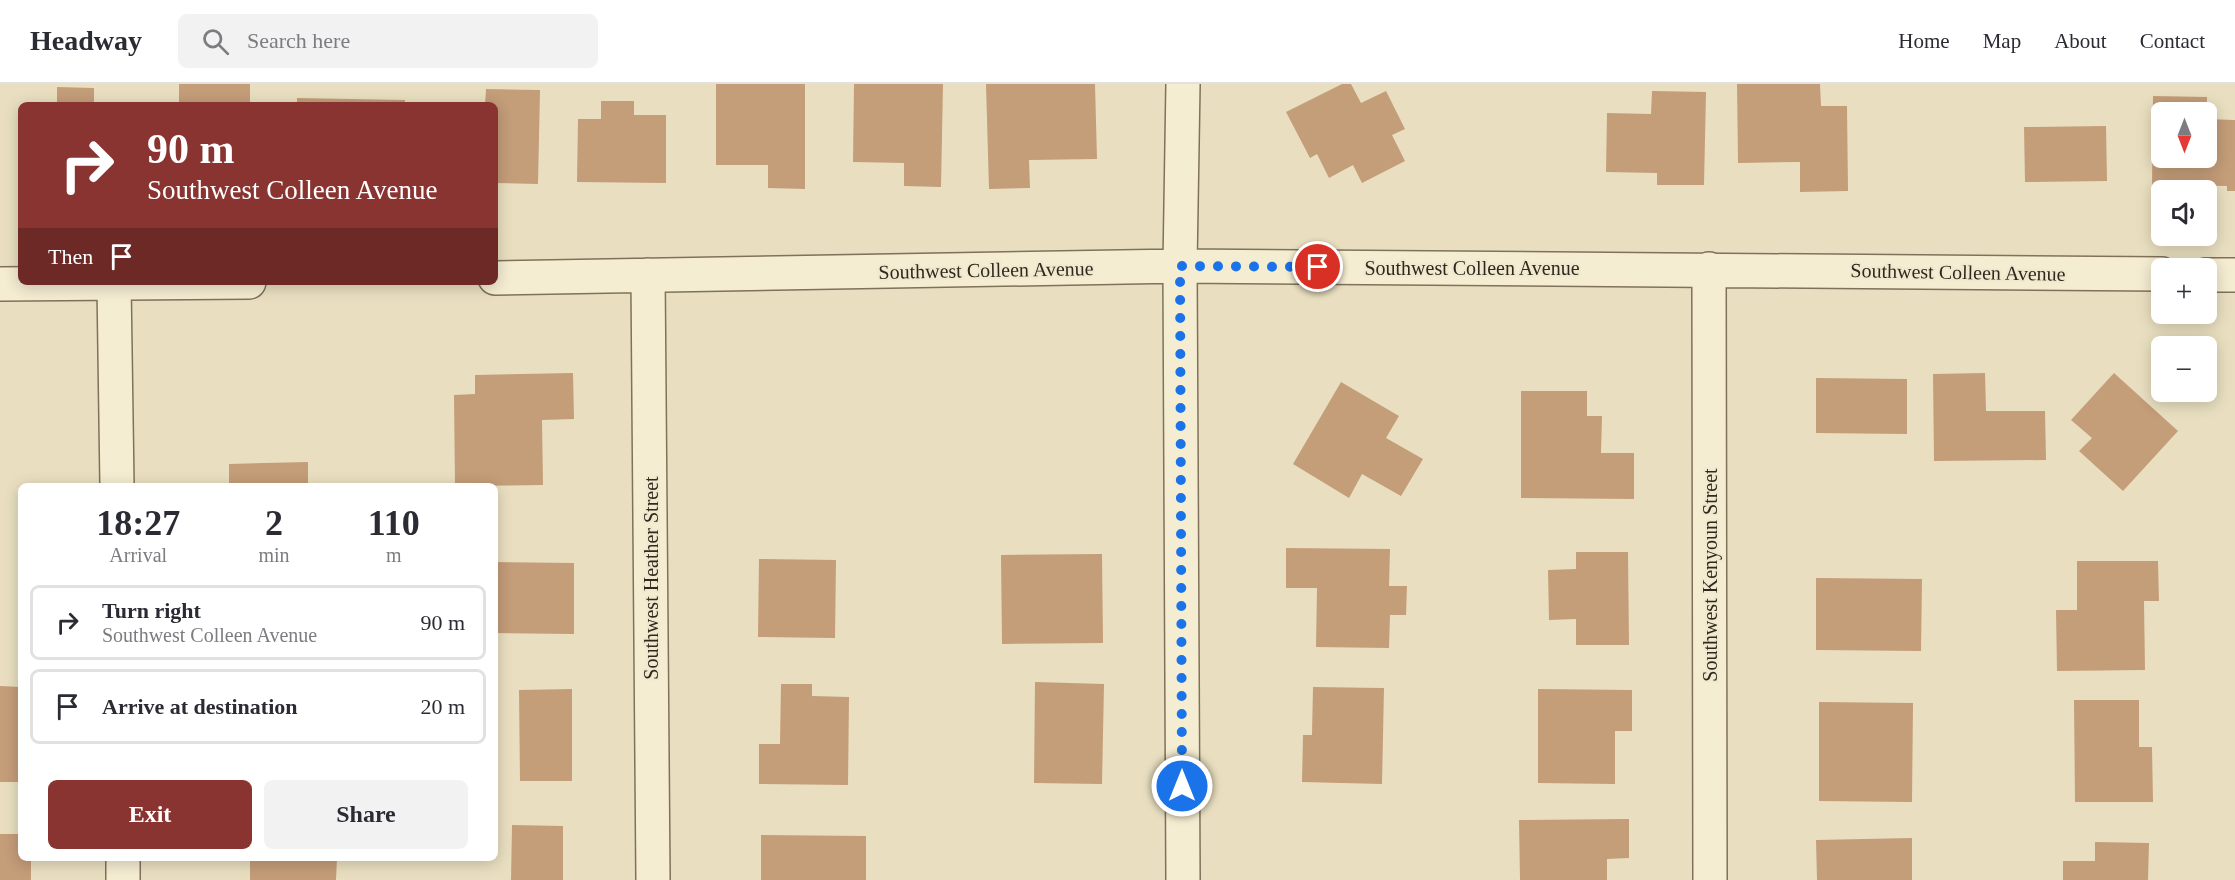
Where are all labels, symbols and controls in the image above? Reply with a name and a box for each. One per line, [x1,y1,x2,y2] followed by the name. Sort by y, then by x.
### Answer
[178,14,598,68] search box
[30,25,142,56] text: Headway
[199,25,232,58] icon: search
[247,28,350,53] text: Search here
[1898,29,1950,53] text: Home
[1983,29,2021,53] text: Map
[2054,29,2107,53] text: About
[2140,29,2205,53] text: Contact
[2151,102,2217,168] north arrow
[2151,102,2217,402] map controls
[48,126,126,204] icon: right
[147,126,235,172] text: 90 m
[147,175,437,205] text: Southwest Colleen Avenue
[2151,180,2217,246] button: sound
[105,240,138,273] icon: arrive
[1292,241,1343,292] pin
[48,244,93,269] text: Then
[1301,250,1334,283] icon: arrive
[878,257,1094,283] street label: Southwest Colleen Avenue
[1364,257,1580,279] street label: Southwest Colleen Avenue
[2151,258,2217,324] button: +
[1850,259,2066,285] street label: Southwest Colleen Avenue
[2151,336,2217,402] button: −
[1699,468,1722,682] street label: Southwest Kenyoun Street
[640,476,662,680] street label: Southwest Heather Street
[96,503,180,543] text: 18:27
[265,503,283,543] text: 2
[368,503,420,543] text: 110
[109,544,167,566] text: Arrival
[258,544,290,566] text: min
[386,544,402,566] text: m
[102,598,201,623] text: Turn right
[51,606,84,639] icon: right
[420,610,465,635] text: 90 m
[102,624,317,646] text: Southwest Colleen Avenue
[51,690,84,723] icon: arrive
[102,694,298,719] text: Arrive at destination
[420,694,465,719] text: 20 m
[1150,754,1214,818] position arrow
[48,780,252,849] button: Exit
[264,780,468,849] button: Share

